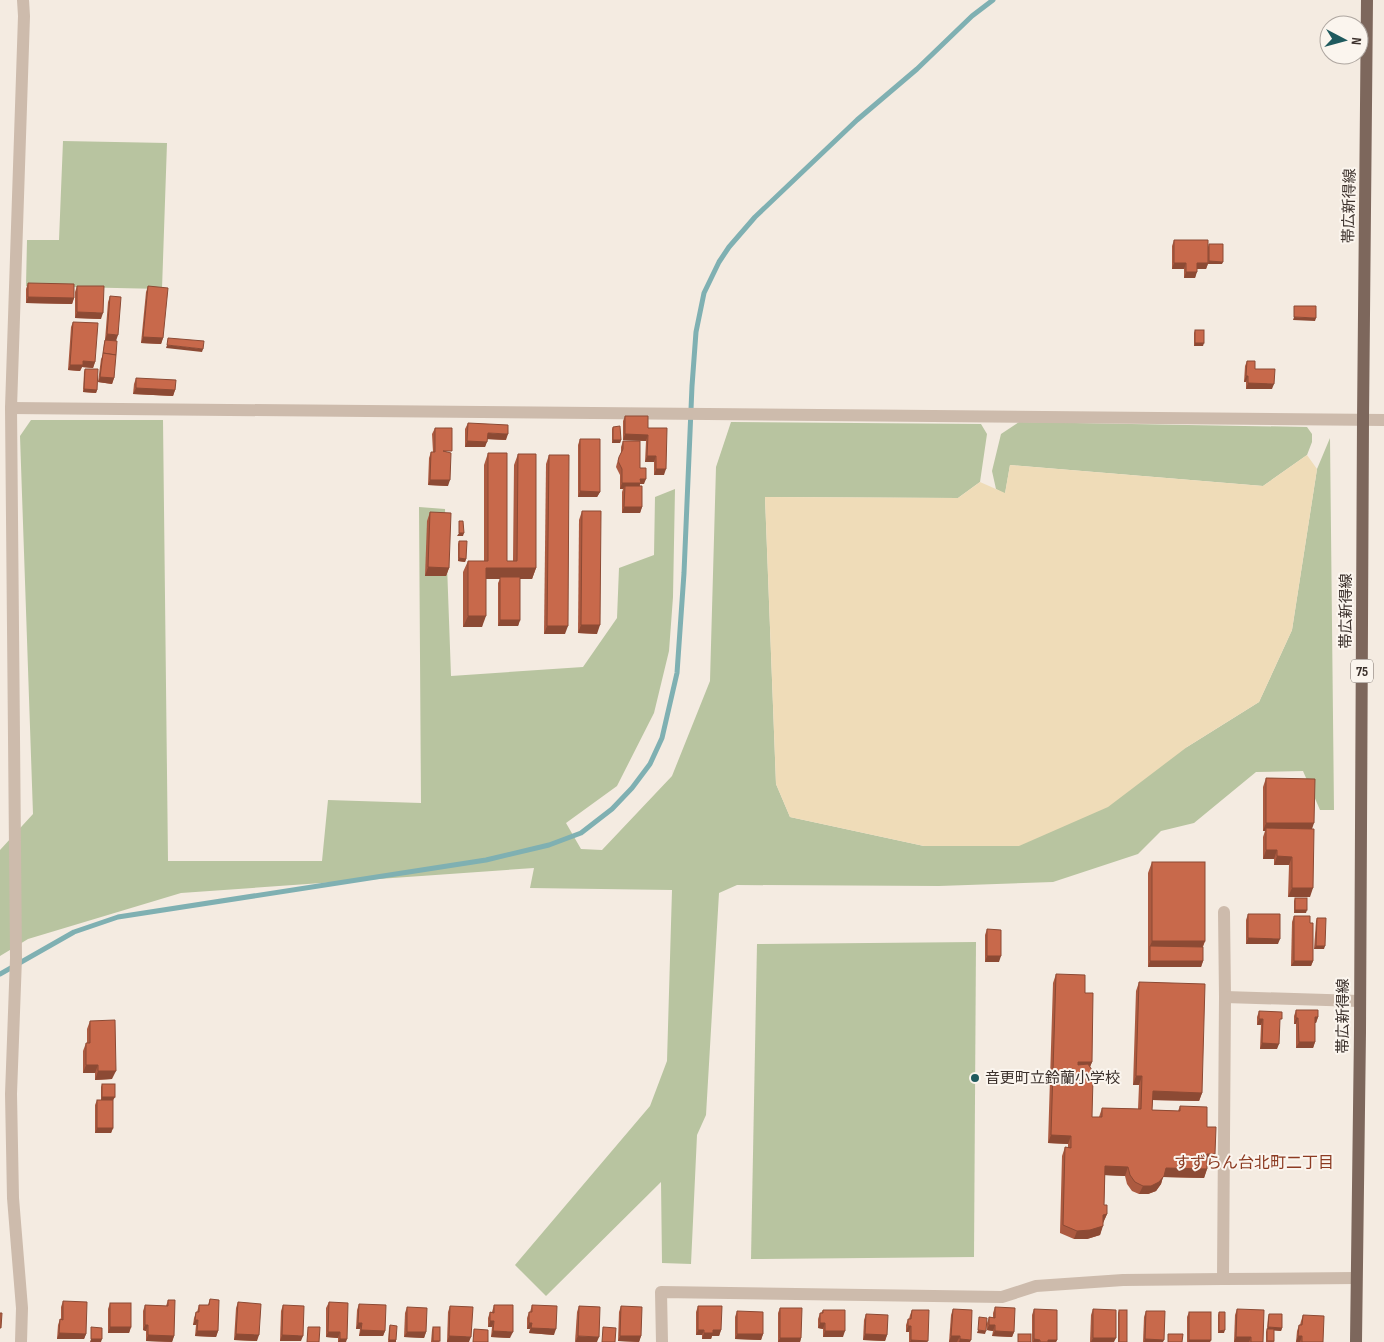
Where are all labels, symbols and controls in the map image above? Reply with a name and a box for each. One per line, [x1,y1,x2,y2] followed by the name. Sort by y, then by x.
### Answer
[1319,15,1369,65] north arrow
[1348,37,1365,46] text: N
[1339,168,1360,244] street label: 帯広新得線
[1337,573,1356,649] street label: 帯広新得線
[1351,659,1373,682] road number: 75
[1334,978,1353,1054] street label: 帯広新得線
[985,1069,1120,1088] place label: 音更町立鈴蘭小学校
[969,1072,981,1084] marker: 音更町立鈴蘭小学校
[1174,1154,1334,1173] district label: すずらん台北町二丁目

